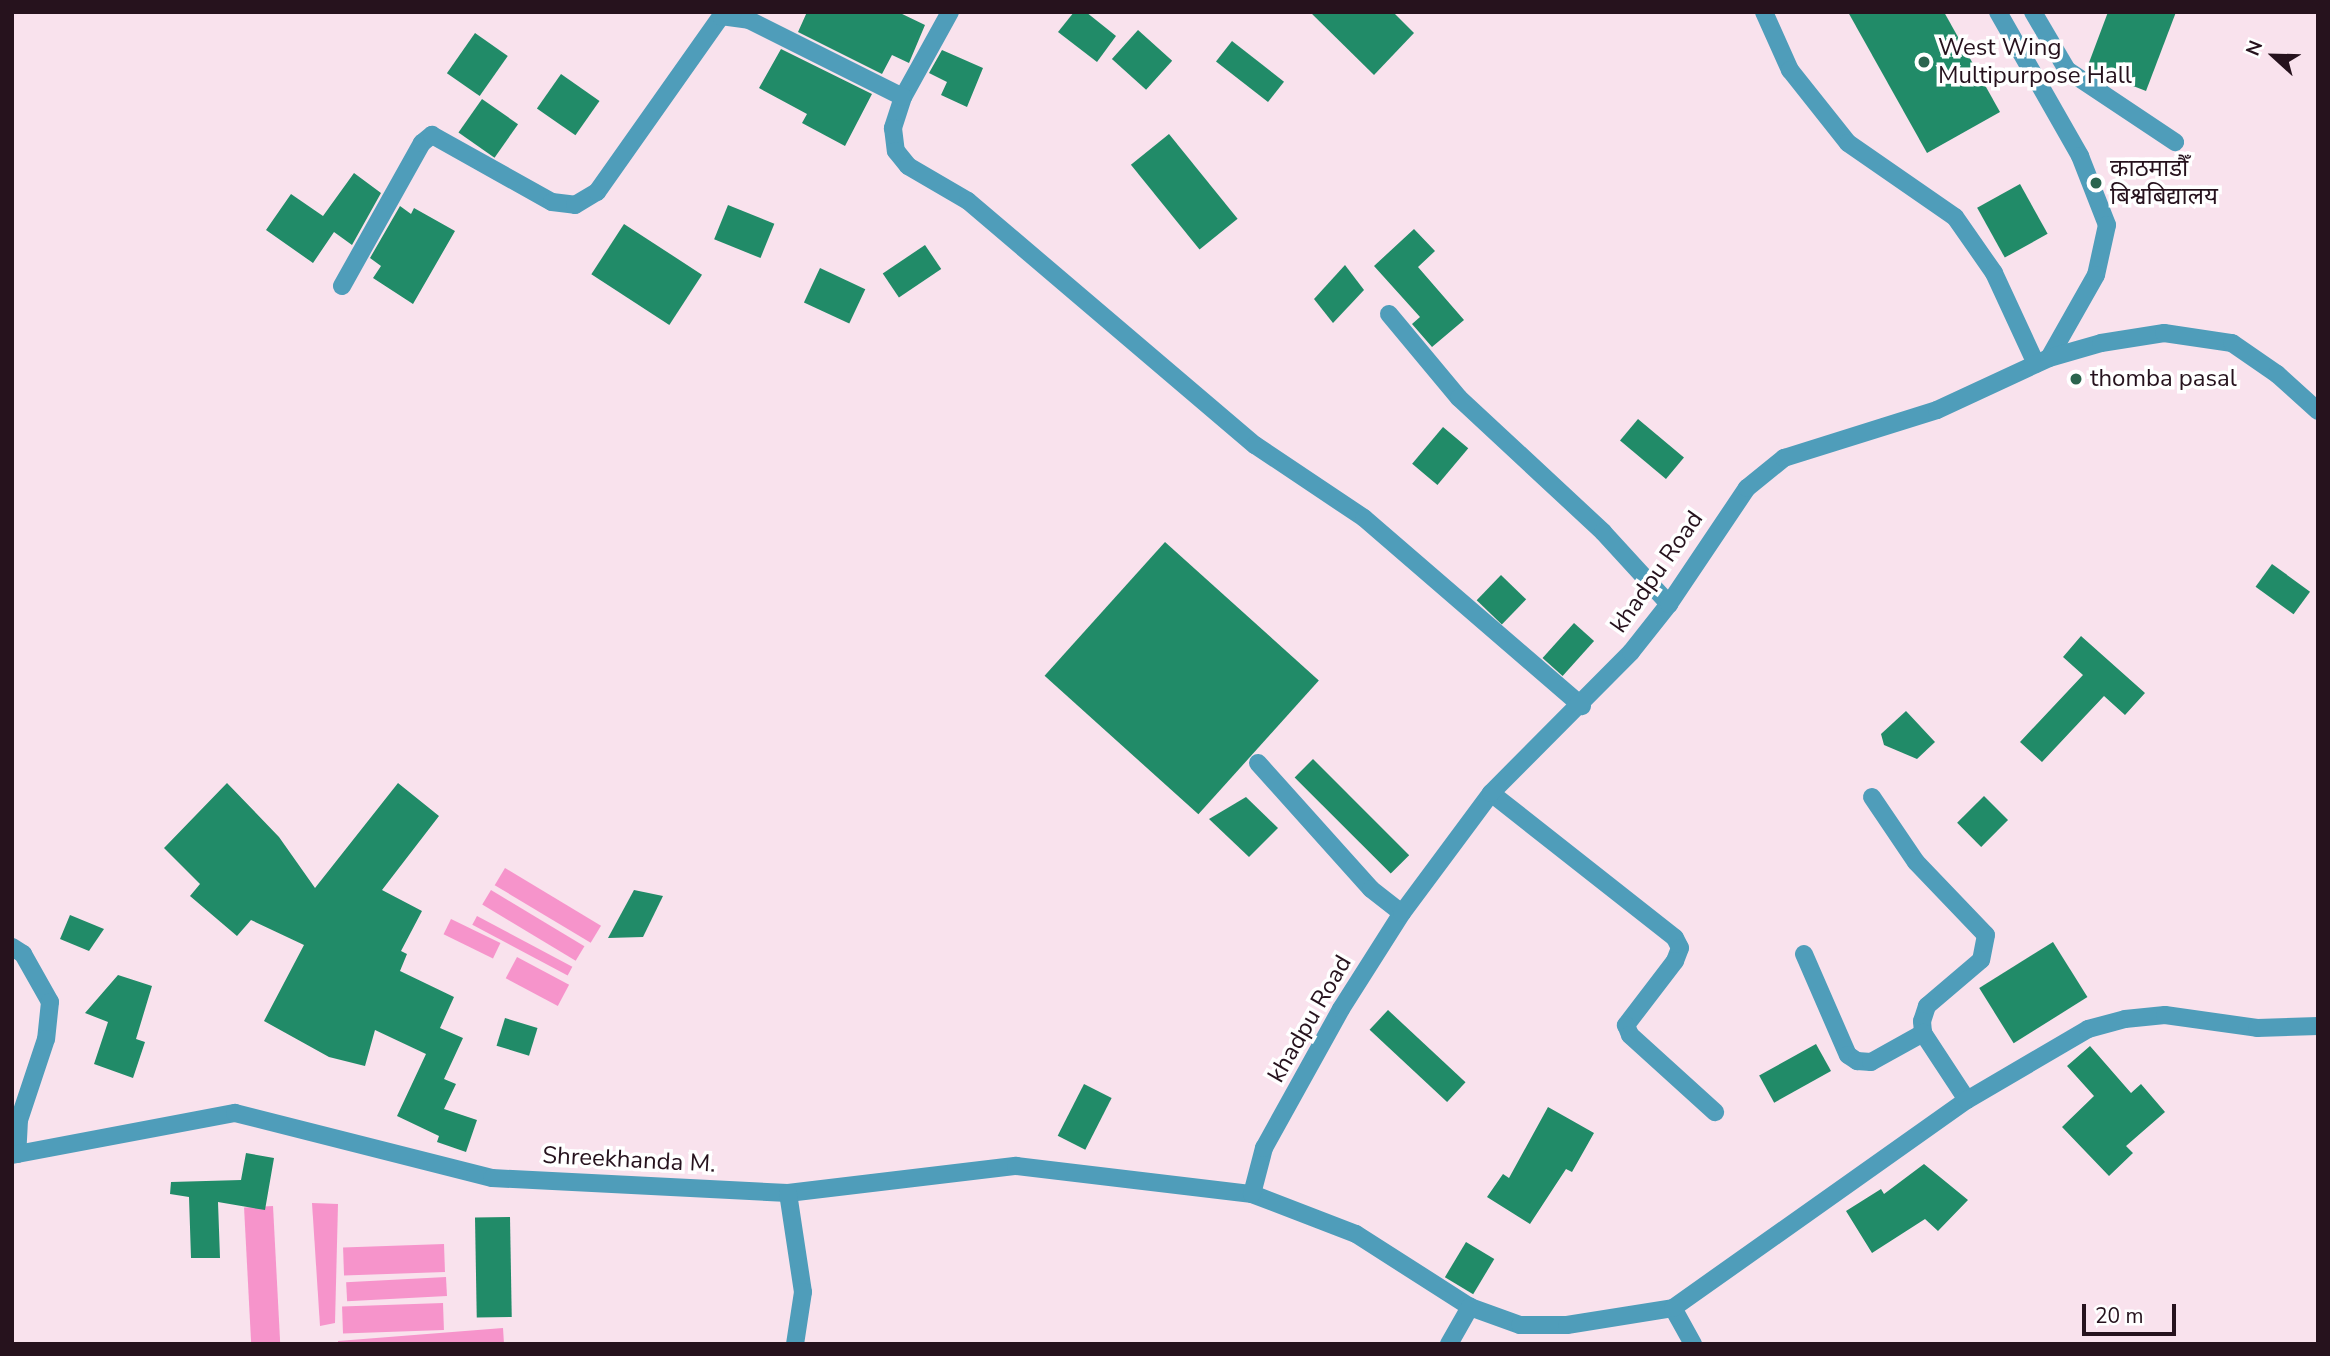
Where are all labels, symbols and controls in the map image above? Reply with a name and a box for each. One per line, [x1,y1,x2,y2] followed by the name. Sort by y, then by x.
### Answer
[2239,21,2309,91] north arrow
[1938,34,2132,90] place label: West Wing Multipurpose Hall
[2240,37,2269,60] text: N
[1916,54,1932,70] marker: West Wing Multipurpose Hall
[2110,155,2218,211] place label: काठमाडौँ बिश्वबिद्यालय
[2088,175,2104,191] marker: काठमाडौँ बिश्वबिद्यालय
[2090,365,2237,393] place label: thomba pasal
[2068,371,2084,387] marker: thomba pasal
[1605,506,1709,638] street label: khadpu Road
[1262,950,1358,1088] street label: khadpu Road
[542,1141,716,1179] street label: Shreekhanda M.
[2085,1290,2180,1334] scale bar
[2095,1302,2144,1330] text: 20 m

